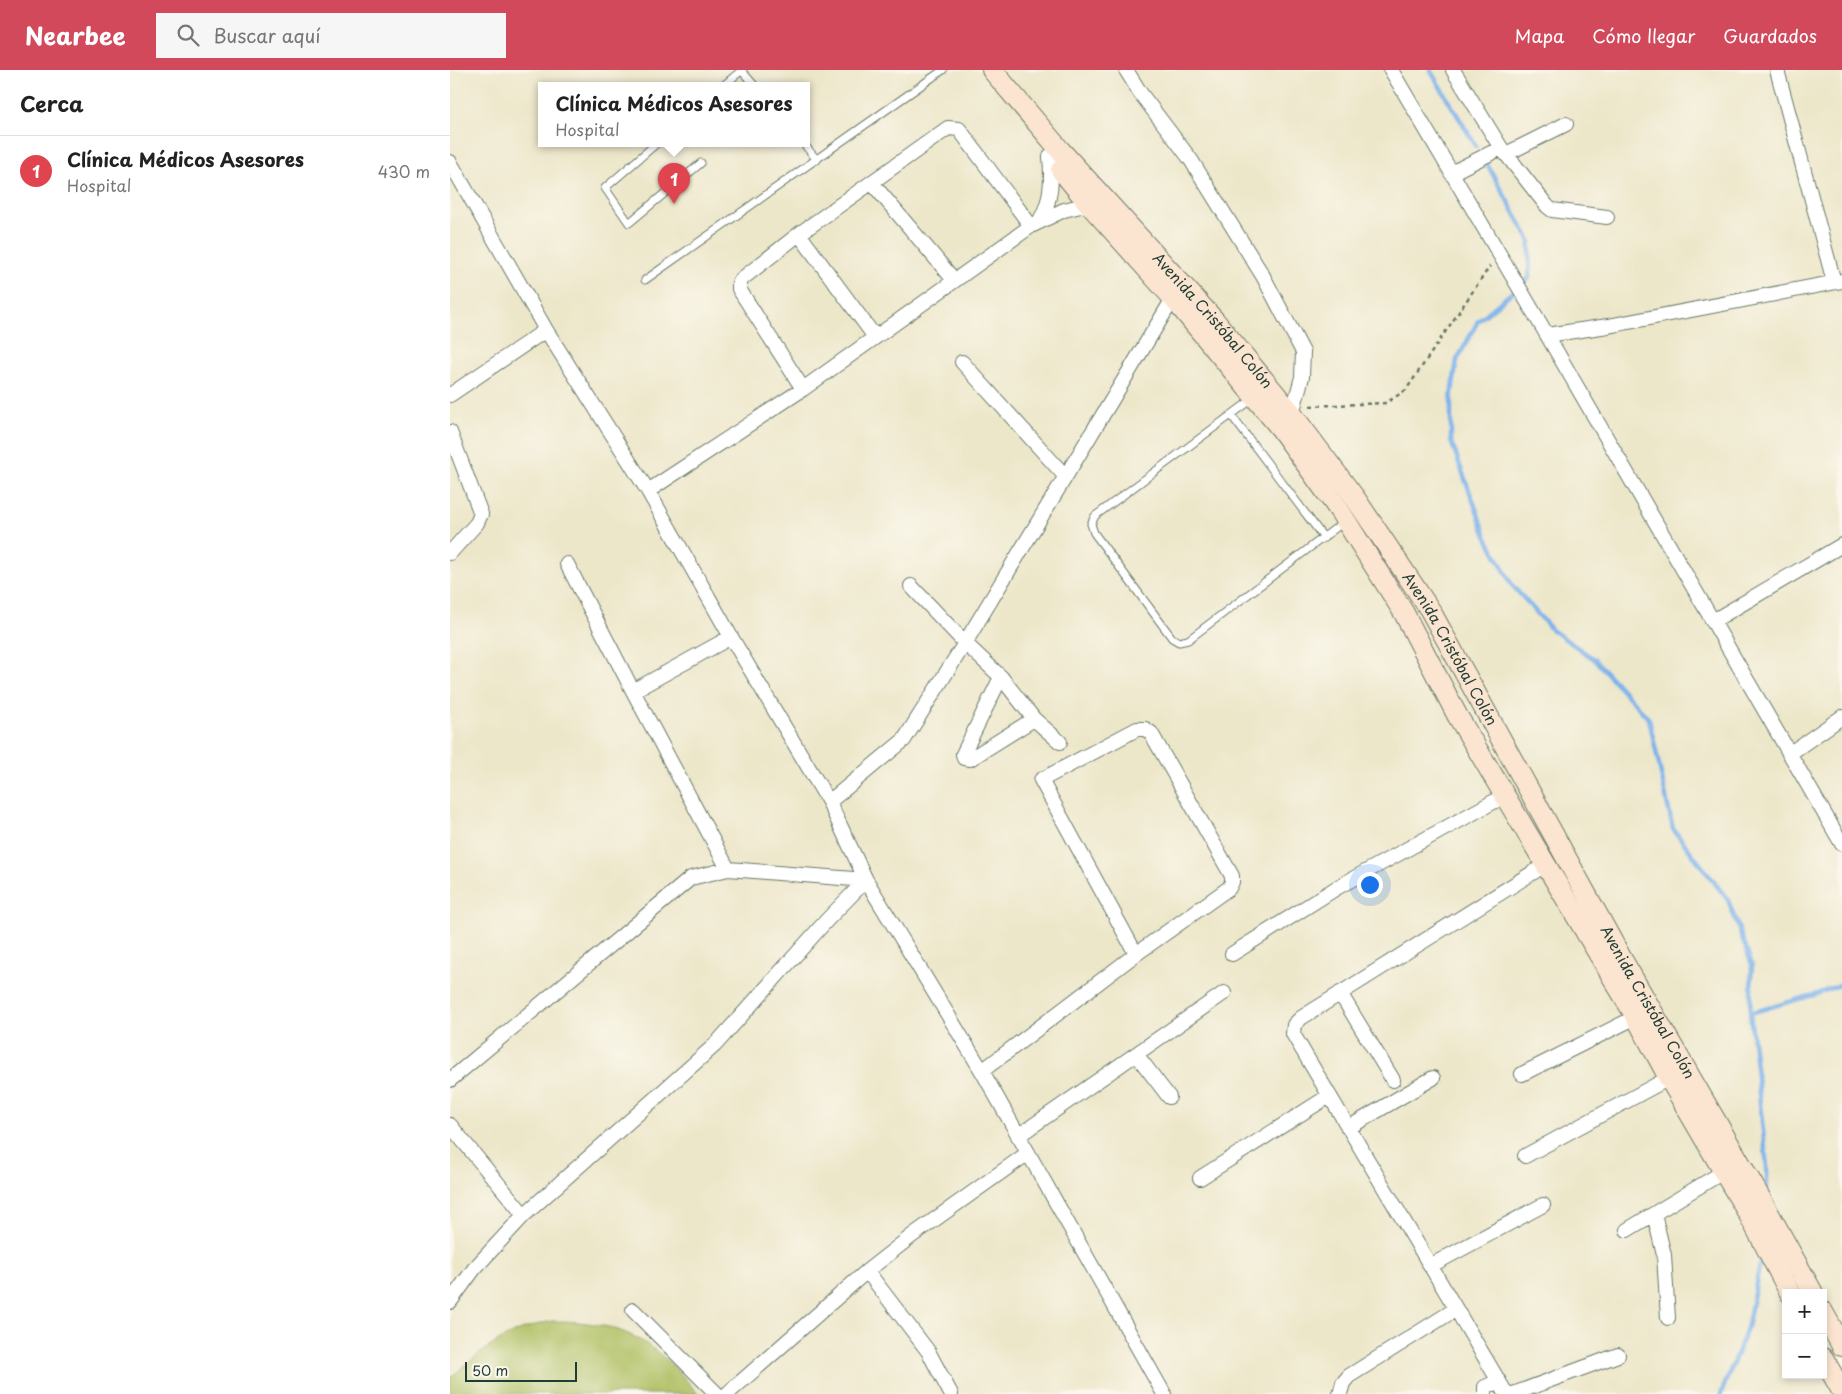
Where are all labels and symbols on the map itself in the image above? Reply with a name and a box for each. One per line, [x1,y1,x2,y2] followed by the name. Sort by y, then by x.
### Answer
[658,163,690,204] pin: 1
[1148,247,1279,393] street label: Avenida Cristóbal Colón
[1398,567,1504,729] street label: Avenida Cristóbal Colón
[1357,872,1383,898] your location
[1596,921,1702,1083] street label: Avenida Cristóbal Colón
[465,1359,578,1382] scale bar

